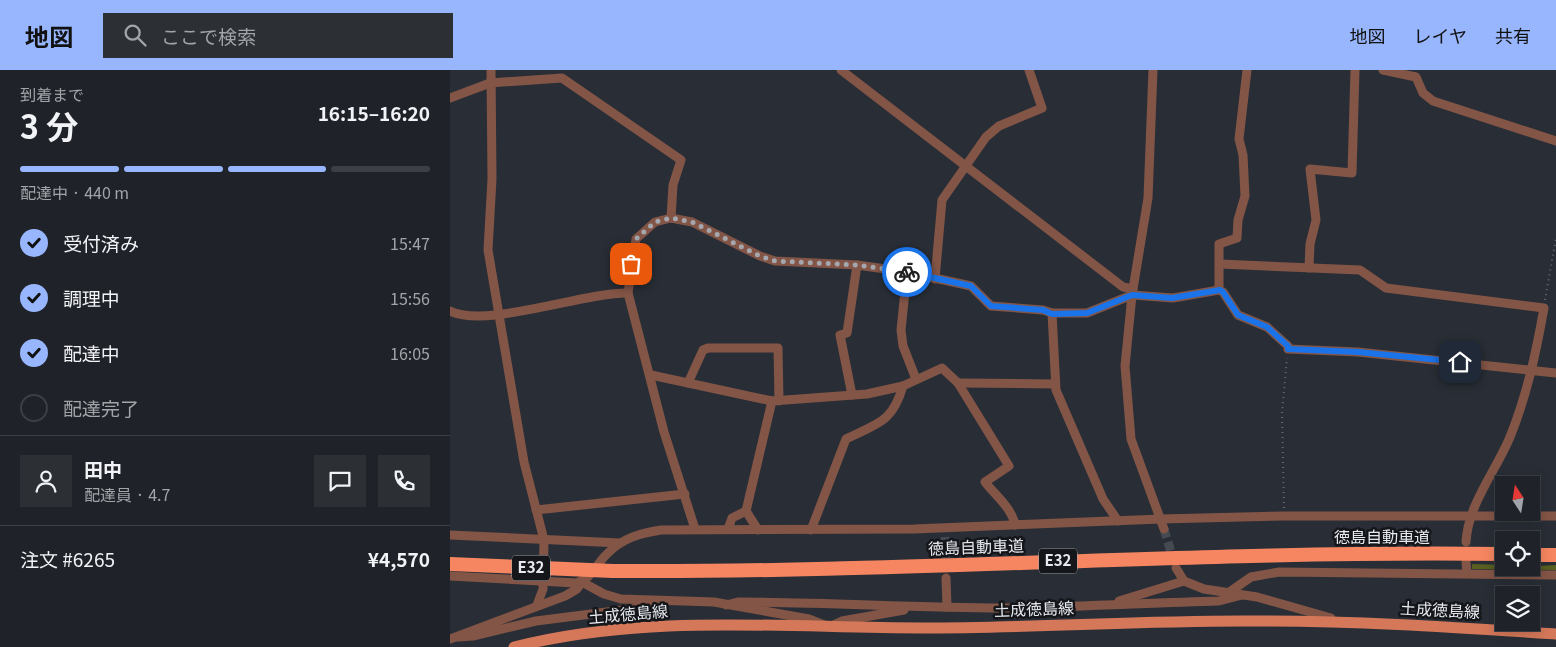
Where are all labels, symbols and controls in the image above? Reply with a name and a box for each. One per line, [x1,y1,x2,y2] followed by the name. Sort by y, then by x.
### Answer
[103,13,453,58] search box
[25,18,73,53] text: 地図
[121,21,149,49] icon: search
[161,22,256,49] text: ここで検索
[1350,22,1386,48] text: 地図
[1414,22,1467,48] text: レイヤ
[1495,22,1531,48] text: 共有
[20,82,84,106] text: 到着まで
[318,99,430,126] text: 16:15–16:20
[20,102,78,148] text: 3 分
[20,180,129,204] text: 配達中 · 440 m
[20,229,48,257] icon: check
[63,229,139,256] text: 受付済み
[390,231,430,255] text: 15:47
[610,243,652,285] pin
[882,247,932,297] courier
[617,250,645,278] icon: bag
[893,258,921,286] icon: bike
[20,284,48,312] icon: check
[63,284,120,311] text: 調理中
[390,286,430,310] text: 15:56
[20,339,48,367] icon: check
[63,339,120,366] text: 配達中
[390,341,430,365] text: 16:05
[1439,341,1481,383] pin
[1446,348,1474,376] icon: home
[63,394,139,421] text: 配達完了
[20,455,72,507] button: person
[84,455,122,482] text: 田中
[314,455,366,507] button: chat
[378,455,430,507] button: phone
[1495,476,1540,521] north arrow
[1495,476,1540,631] map controls
[84,482,170,506] text: 配達員 · 4.7
[1334,524,1430,548] street label: 徳島自動車道
[1495,531,1540,576] button: locate
[928,532,1024,560] street label: 徳島自動車道
[20,545,115,572] text: 注文 #6265
[368,545,430,572] text: ¥4,570
[1039,548,1077,574] road number: E32
[512,556,550,580] road number: E32
[1495,586,1540,631] button: layers
[994,595,1074,621] street label: 土成徳島線
[1399,595,1481,623] street label: 土成徳島線
[587,598,669,628] street label: 土成徳島線

